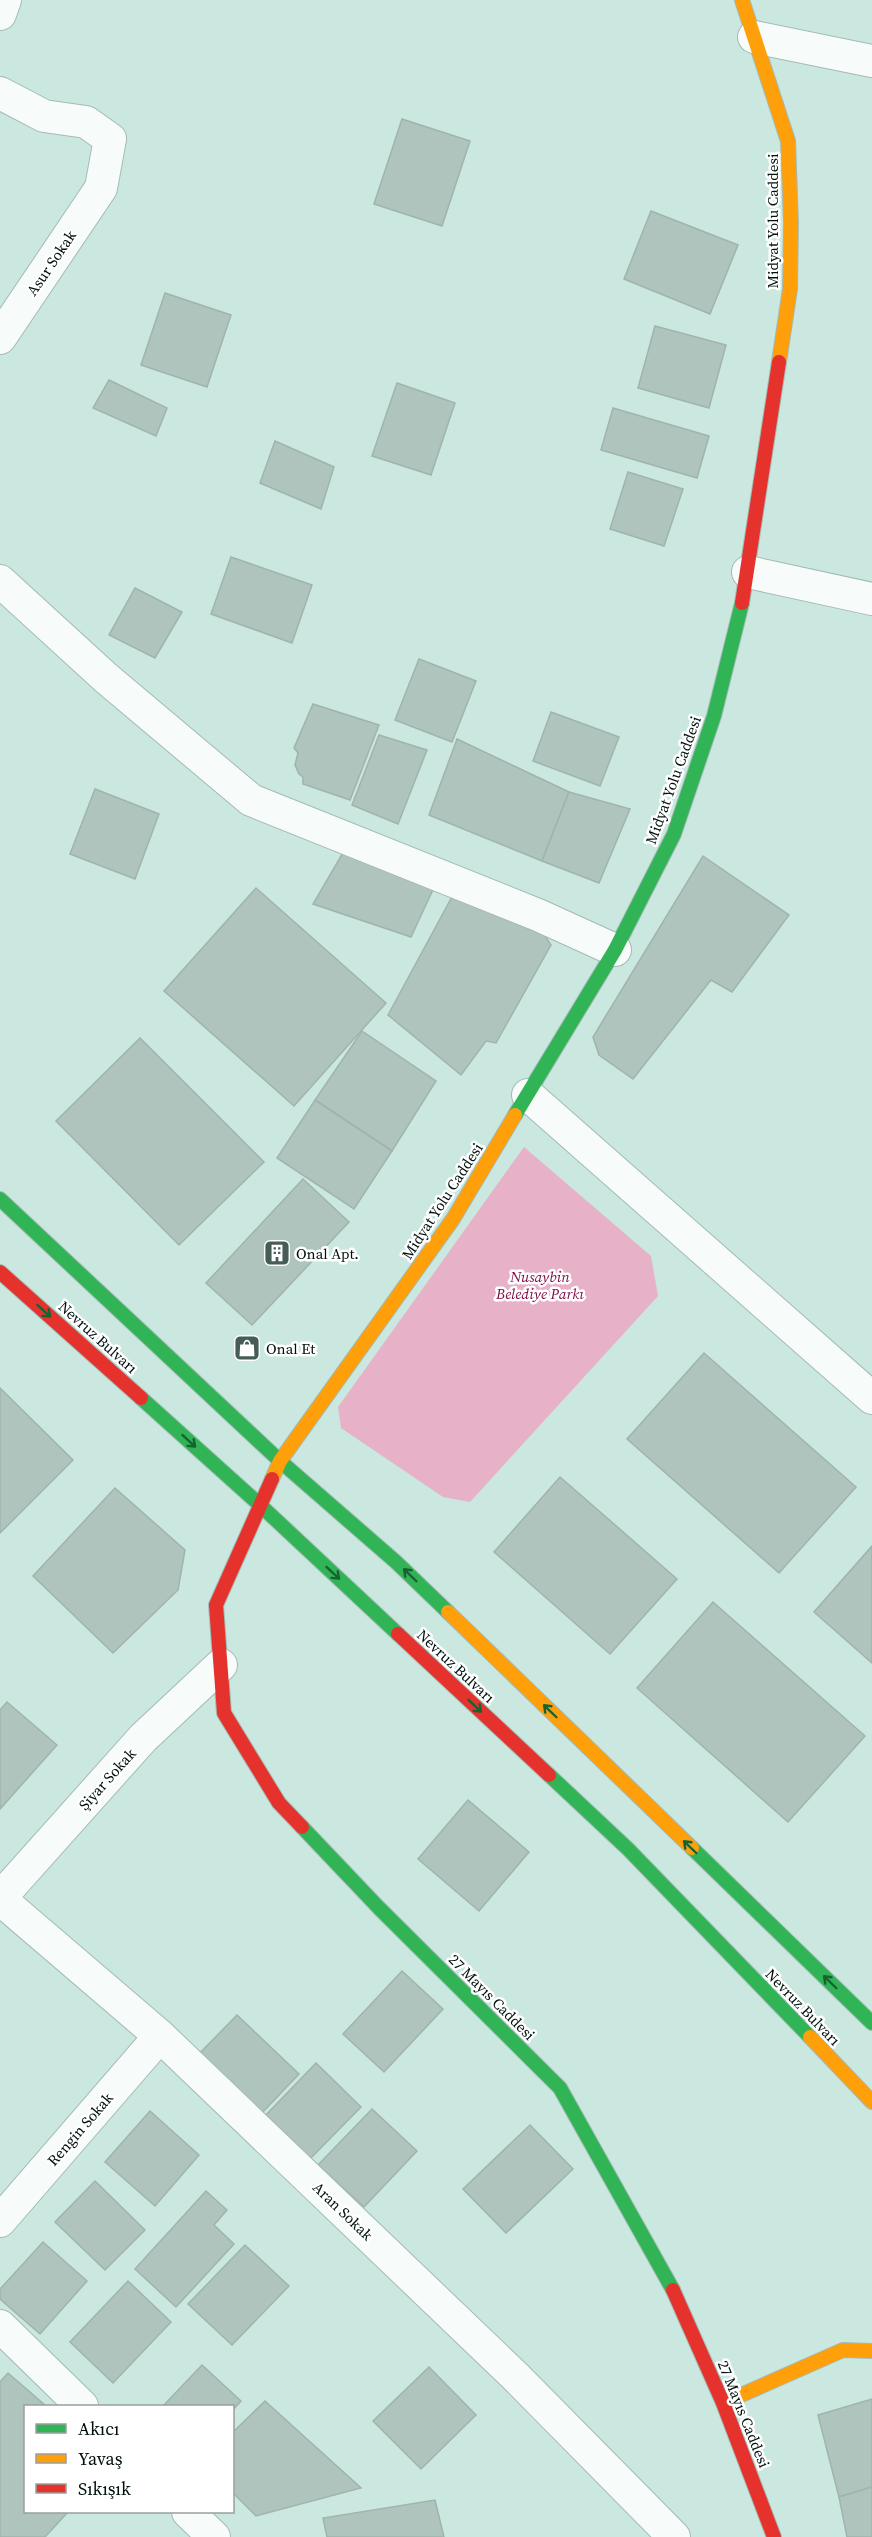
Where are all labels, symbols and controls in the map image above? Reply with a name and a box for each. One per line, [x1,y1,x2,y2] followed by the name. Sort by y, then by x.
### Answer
[762,154,783,288] street label: Midyat Yolu Caddesi
[21,225,81,300] street label: Asur Sokak
[640,713,706,847] street label: Midyat Yolu Caddesi
[396,1139,488,1263] street label: Midyat Yolu Caddesi
[262,1238,292,1268] building icon: Onal Apt.
[296,1243,359,1264] place label: Onal Apt.
[495,1266,584,1304] park label: Nusaybin Belediye Parkı
[54,1296,142,1378] street label: Nevruz Bulvarı
[36,1304,51,1318] one-way arrow
[232,1333,262,1363] shop icon: Onal Et
[266,1338,315,1359] place label: Onal Et
[181,1434,196,1448] one-way arrow
[325,1566,340,1580] one-way arrow
[402,1568,417,1583] one-way arrow
[413,1624,499,1708] street label: Nevruz Bulvarı
[467,1699,482,1713] one-way arrow
[543,1704,558,1718] one-way arrow
[74,1743,141,1814] street label: Şiyar Sokak
[683,1839,698,1854] one-way arrow
[444,1949,540,2045] street label: 27 Mayıs Caddesi
[761,1964,845,2050] street label: Nevruz Bulvarı
[823,1975,838,1990] one-way arrow
[42,2087,118,2170] street label: Rengin Sokak
[308,2177,378,2246] street label: Aran Sokak
[713,2357,775,2471] street label: 27 Mayıs Caddesi
[24,2405,234,2513] legend
[78,2416,119,2441] text: Akıcı
[78,2446,123,2471] text: Yavaş
[78,2476,131,2501] text: Sıkışık

